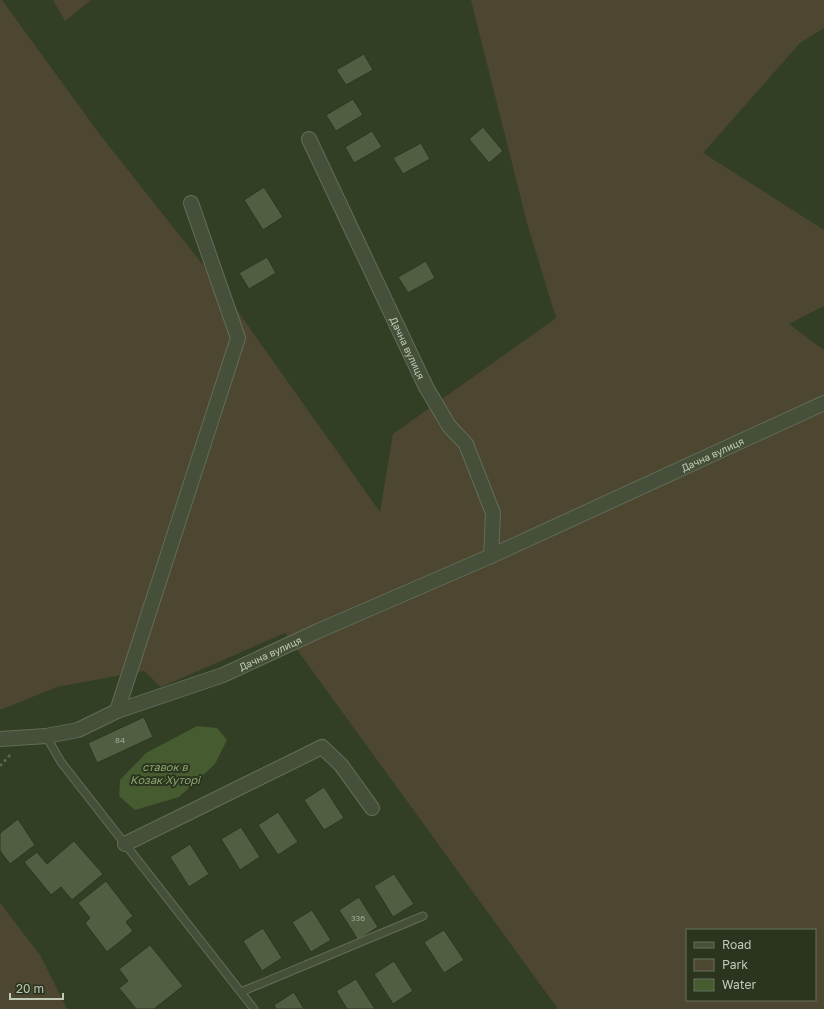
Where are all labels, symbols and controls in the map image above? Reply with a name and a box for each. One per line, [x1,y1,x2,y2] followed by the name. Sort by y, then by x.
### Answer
[388,315,427,381] street label: Дачна вулиця
[679,435,746,474] street label: Дачна вулиця
[237,633,303,673] street label: Дачна вулиця
[115,735,125,745] house number: 84
[130,760,202,787] water label: ставок в Козак Хуторі
[351,913,365,923] house number: 33б
[686,929,816,1001] legend
[722,937,751,952] text: Road
[722,957,748,972] text: Park
[10,975,63,1001] scale bar
[722,977,756,992] text: Water
[16,981,44,996] text: 20 m

